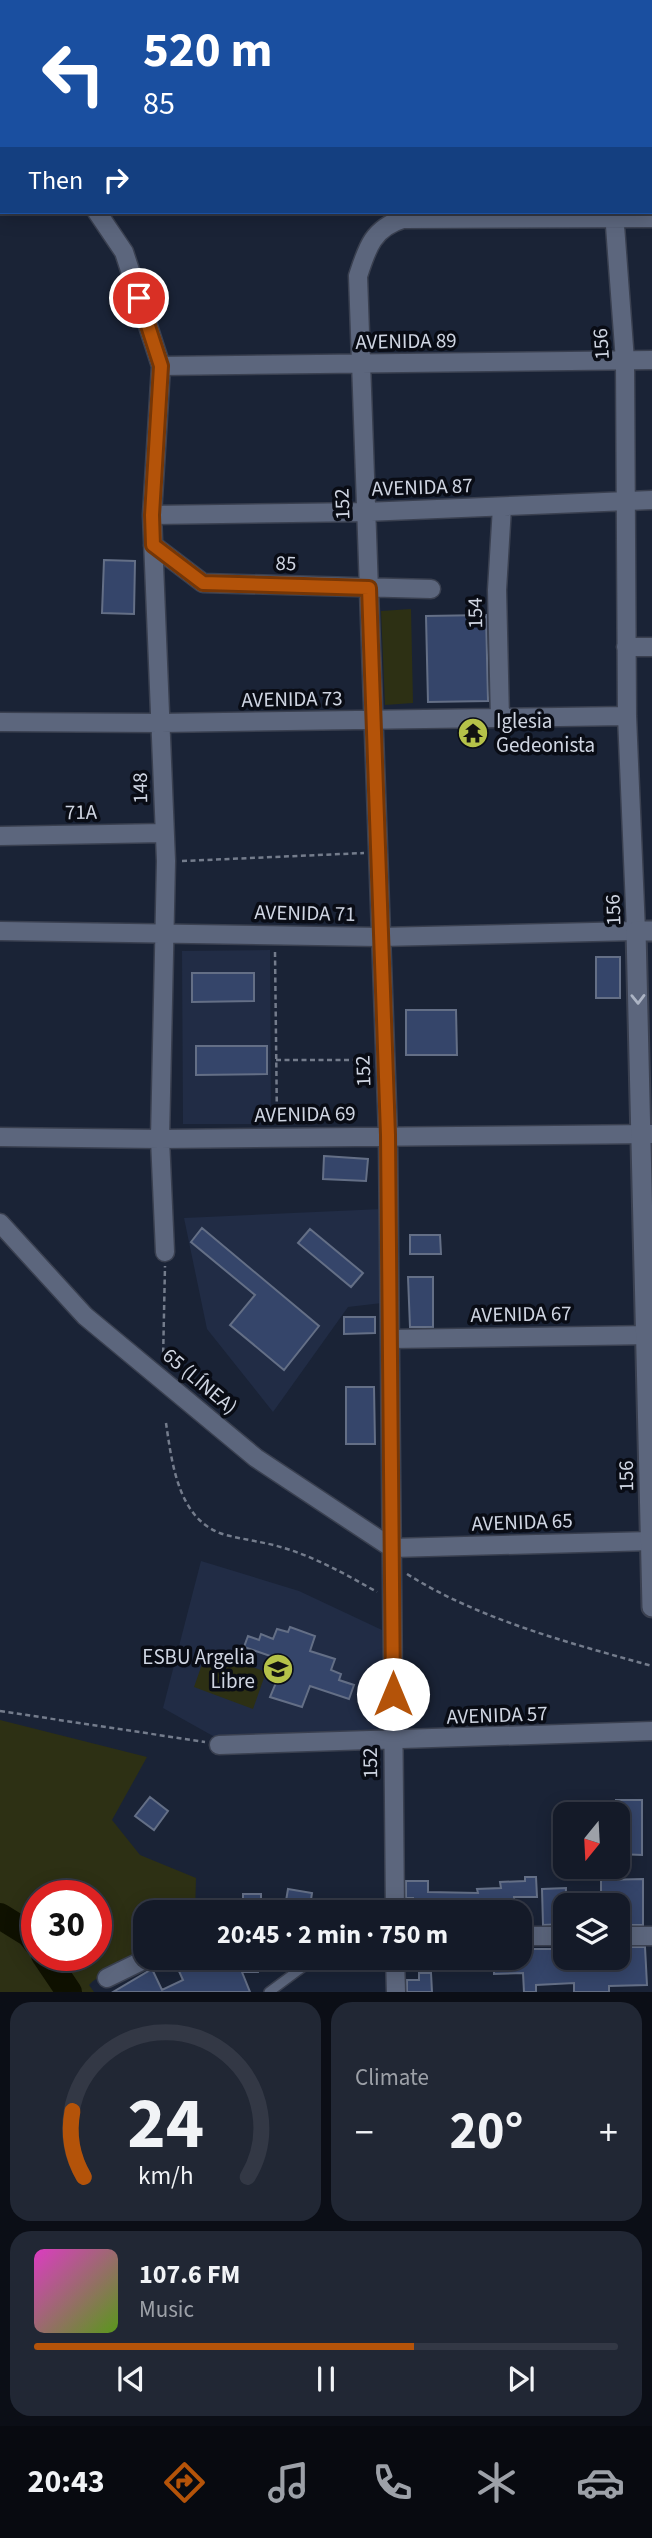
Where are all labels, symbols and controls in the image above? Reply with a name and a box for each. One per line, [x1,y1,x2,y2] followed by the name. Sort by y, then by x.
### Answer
[143,16,272,86] text: 520 m
[28,28,119,119] icon: left
[143,81,175,127] text: 85
[97,161,135,199] icon: right
[28,162,83,199] text: Then
[109,268,169,328] pin
[120,279,158,317] icon: arrive
[355,325,457,357] street label: AVENIDA 89
[585,327,617,361] street label: 156
[371,470,473,504] street label: AVENIDA 87
[326,488,358,520] street label: 152
[275,548,297,578] street label: 85
[460,597,490,629] street label: 154
[241,683,343,715] street label: AVENIDA 73
[496,706,595,760] place label: Iglesia Gedeonista
[456,716,490,750] temple icon: Iglesia Gedeonista
[125,772,155,804] street label: 148
[65,797,98,827] street label: 71A
[597,894,629,926] street label: 156
[254,897,356,929] street label: AVENIDA 71
[630,994,646,1005] one-way arrow
[347,1055,379,1087] street label: 152
[254,1098,356,1130] street label: AVENIDA 69
[470,1298,572,1330] street label: AVENIDA 67
[156,1341,244,1421] street label: 65 (LÍNEA)
[611,1460,641,1492] street label: 156
[471,1505,573,1539] street label: AVENIDA 65
[142,1642,255,1696] place label: ESBU Argelia Libre
[261,1652,295,1686] school or university icon: ESBU Argelia Libre
[356,1657,430,1731] position arrow
[446,1698,548,1732] street label: AVENIDA 57
[355,1747,385,1779] street label: 152
[553,1802,630,1880] north arrow
[553,1802,630,1970] map controls
[21,1880,112,1971] speed limit sign: 30
[553,1893,630,1970] button: layers
[217,1916,448,1953] text: 20:45 · 2 min · 750 m
[355,2061,429,2094] text: Climate
[127,2073,204,2177] text: 24
[450,2095,523,2169] text: 20°
[355,2106,374,2160] text: −
[599,2106,618,2160] text: +
[138,2158,193,2194] text: km/h
[139,2256,240,2293] text: 107.6 FM
[139,2293,194,2326] text: Music
[112,2360,150,2398] icon: previous
[307,2360,345,2398] icon: pause
[502,2360,540,2398] icon: next
[160,2458,209,2507] icon: directions
[264,2458,313,2507] icon: music
[368,2458,417,2507] icon: phone
[472,2458,521,2507] icon: climate
[576,2458,625,2507] icon: car
[27,2459,105,2505] text: 20:43

